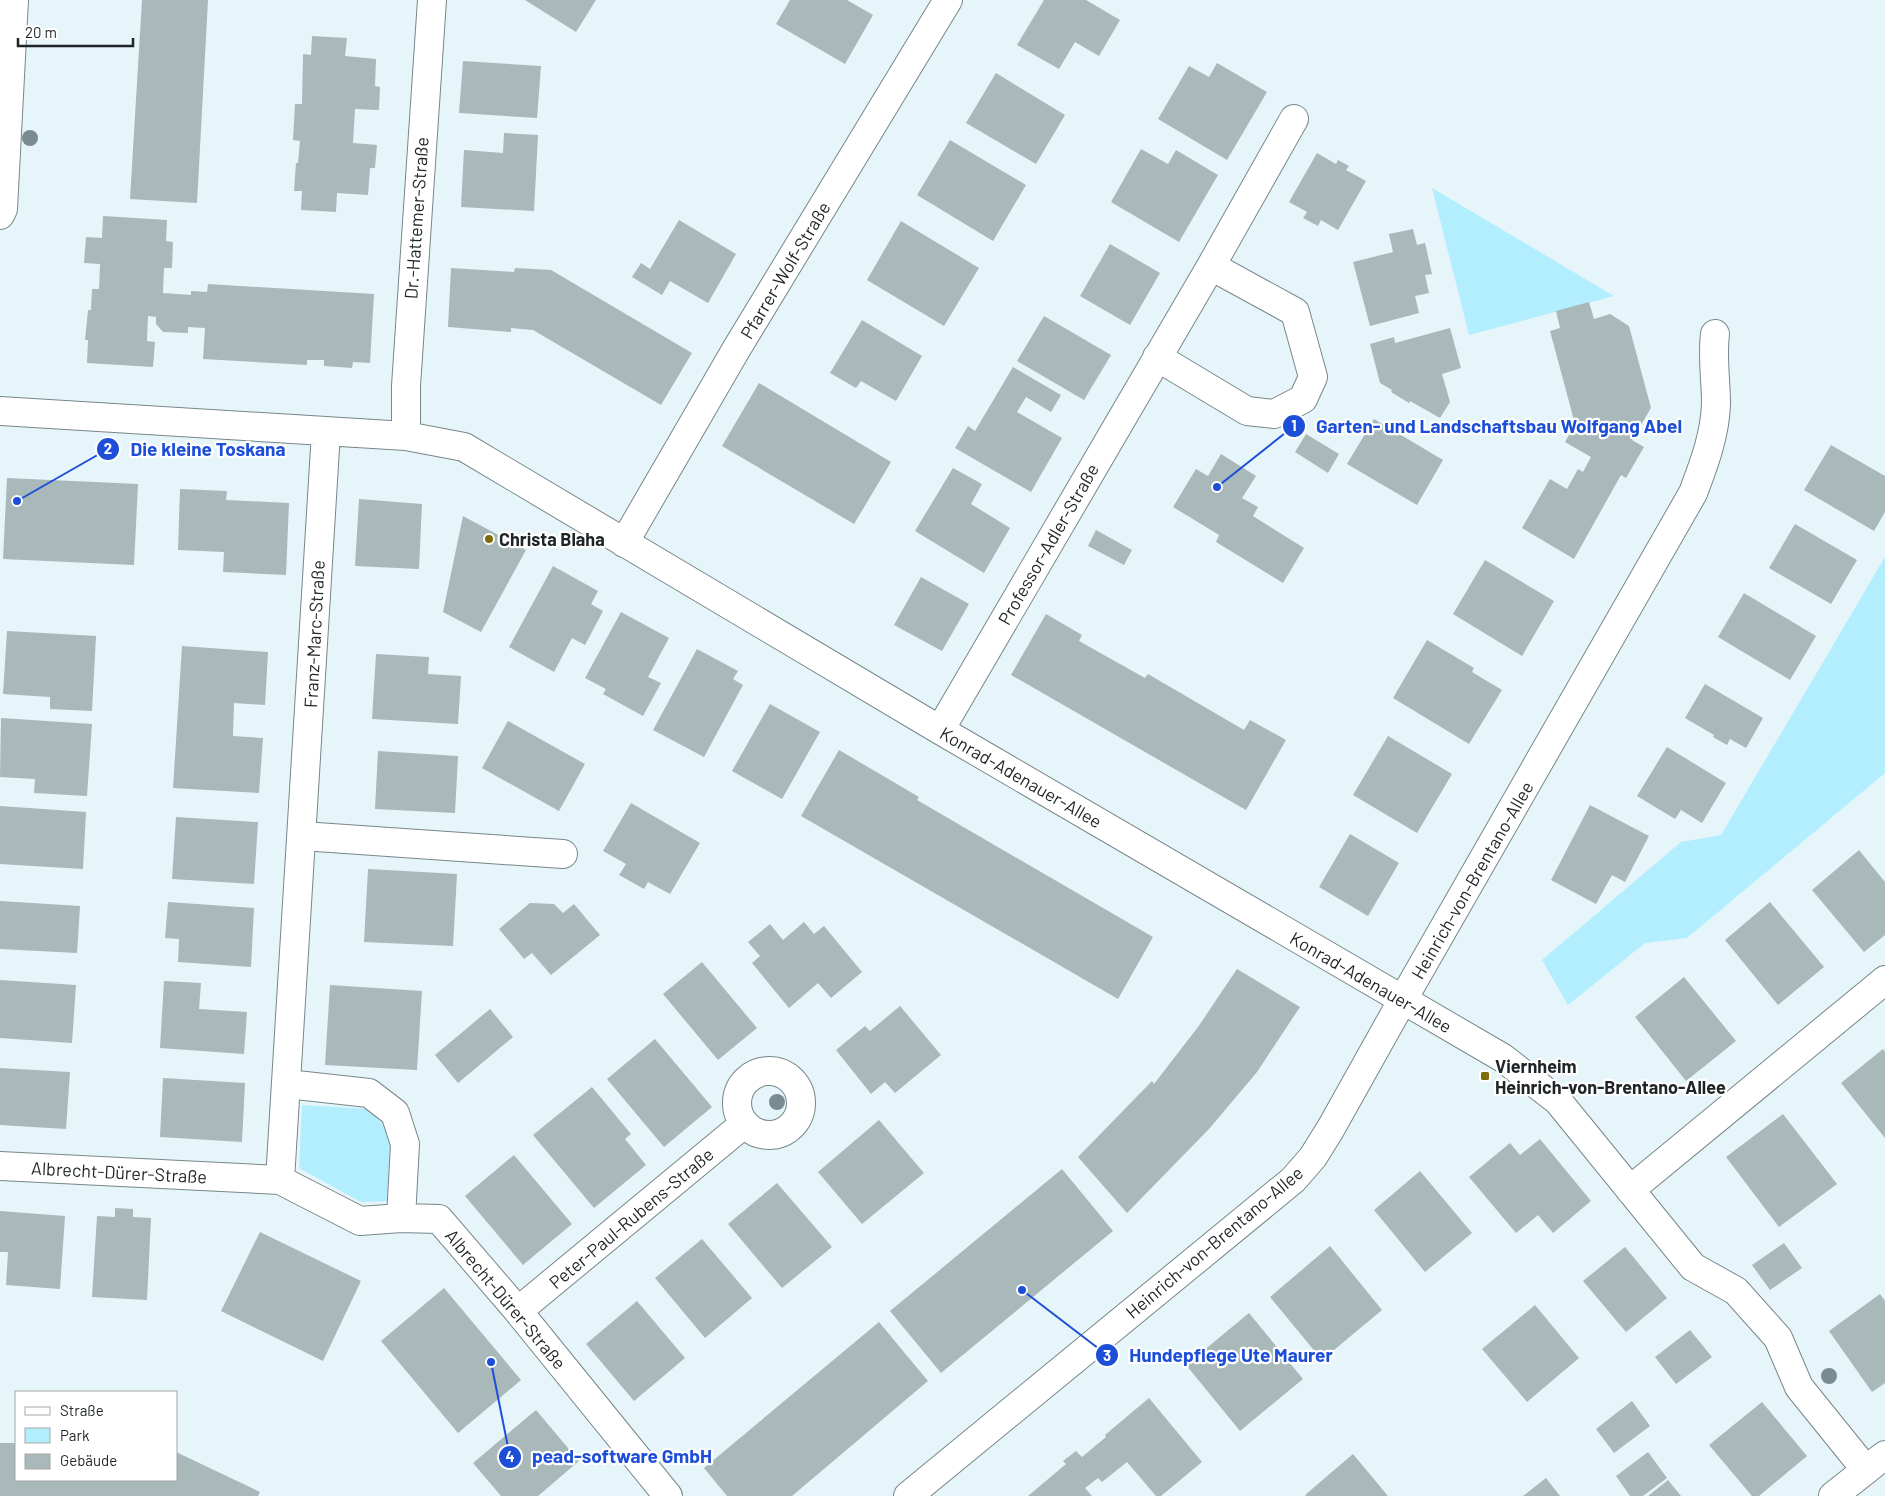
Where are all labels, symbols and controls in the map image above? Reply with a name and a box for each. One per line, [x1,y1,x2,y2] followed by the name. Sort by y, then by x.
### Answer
[18,15,132,47] scale bar
[25,23,57,41] text: 20 m
[399,136,433,300] street label: Dr.-Hattemer-Straße
[735,197,835,343] street label: Pfarrer-Wolf-Straße
[1281,409,1692,443] callout: Garten- und Landschaftsbau Wolfgang Abel
[1316,414,1682,437] text: Garten- und Landschaftsbau Wolfgang Abel
[1291,416,1297,434] text: 1
[95,432,295,466] callout: Die kleine Toskana
[130,437,286,460] text: Die kleine Toskana
[104,439,112,457] text: 2
[993,460,1103,628] street label: Professor-Adler-Straße
[499,528,605,550] place label: Christa Blaha
[483,533,495,545] marker: Christa Blaha
[299,560,329,708] street label: Franz-Marc-Straße
[936,722,1106,832] street label: Konrad-Adenauer-Allee
[1406,777,1538,983] street label: Heinrich-von-Brentano-Allee
[1286,927,1456,1037] street label: Konrad-Adenauer-Allee
[1495,1055,1726,1098] place label: Viernheim Heinrich-von-Brentano-Allee
[1479,1070,1491,1082] marker: Viernheim Heinrich-von-Brentano-Allee
[544,1143,718,1293] street label: Peter-Paul-Rubens-Straße
[31,1156,207,1188] street label: Albrecht-Dürer-Straße
[1121,1161,1307,1323] street label: Heinrich-von-Brentano-Allee
[441,1225,571,1373] street label: Albrecht-Dürer-Straße
[1095,1338,1343,1372] callout: Hundepflege Ute Maurer
[1129,1343,1333,1366] text: Hundepflege Ute Maurer
[1103,1346,1111,1364] text: 3
[15,1391,178,1481] legend
[60,1401,104,1419] text: Straße
[60,1426,90,1444] text: Park
[497,1440,722,1474] callout: pead-software GmbH
[532,1444,712,1467] text: pead-software GmbH
[505,1447,515,1465] text: 4
[60,1451,117,1469] text: Gebäude

